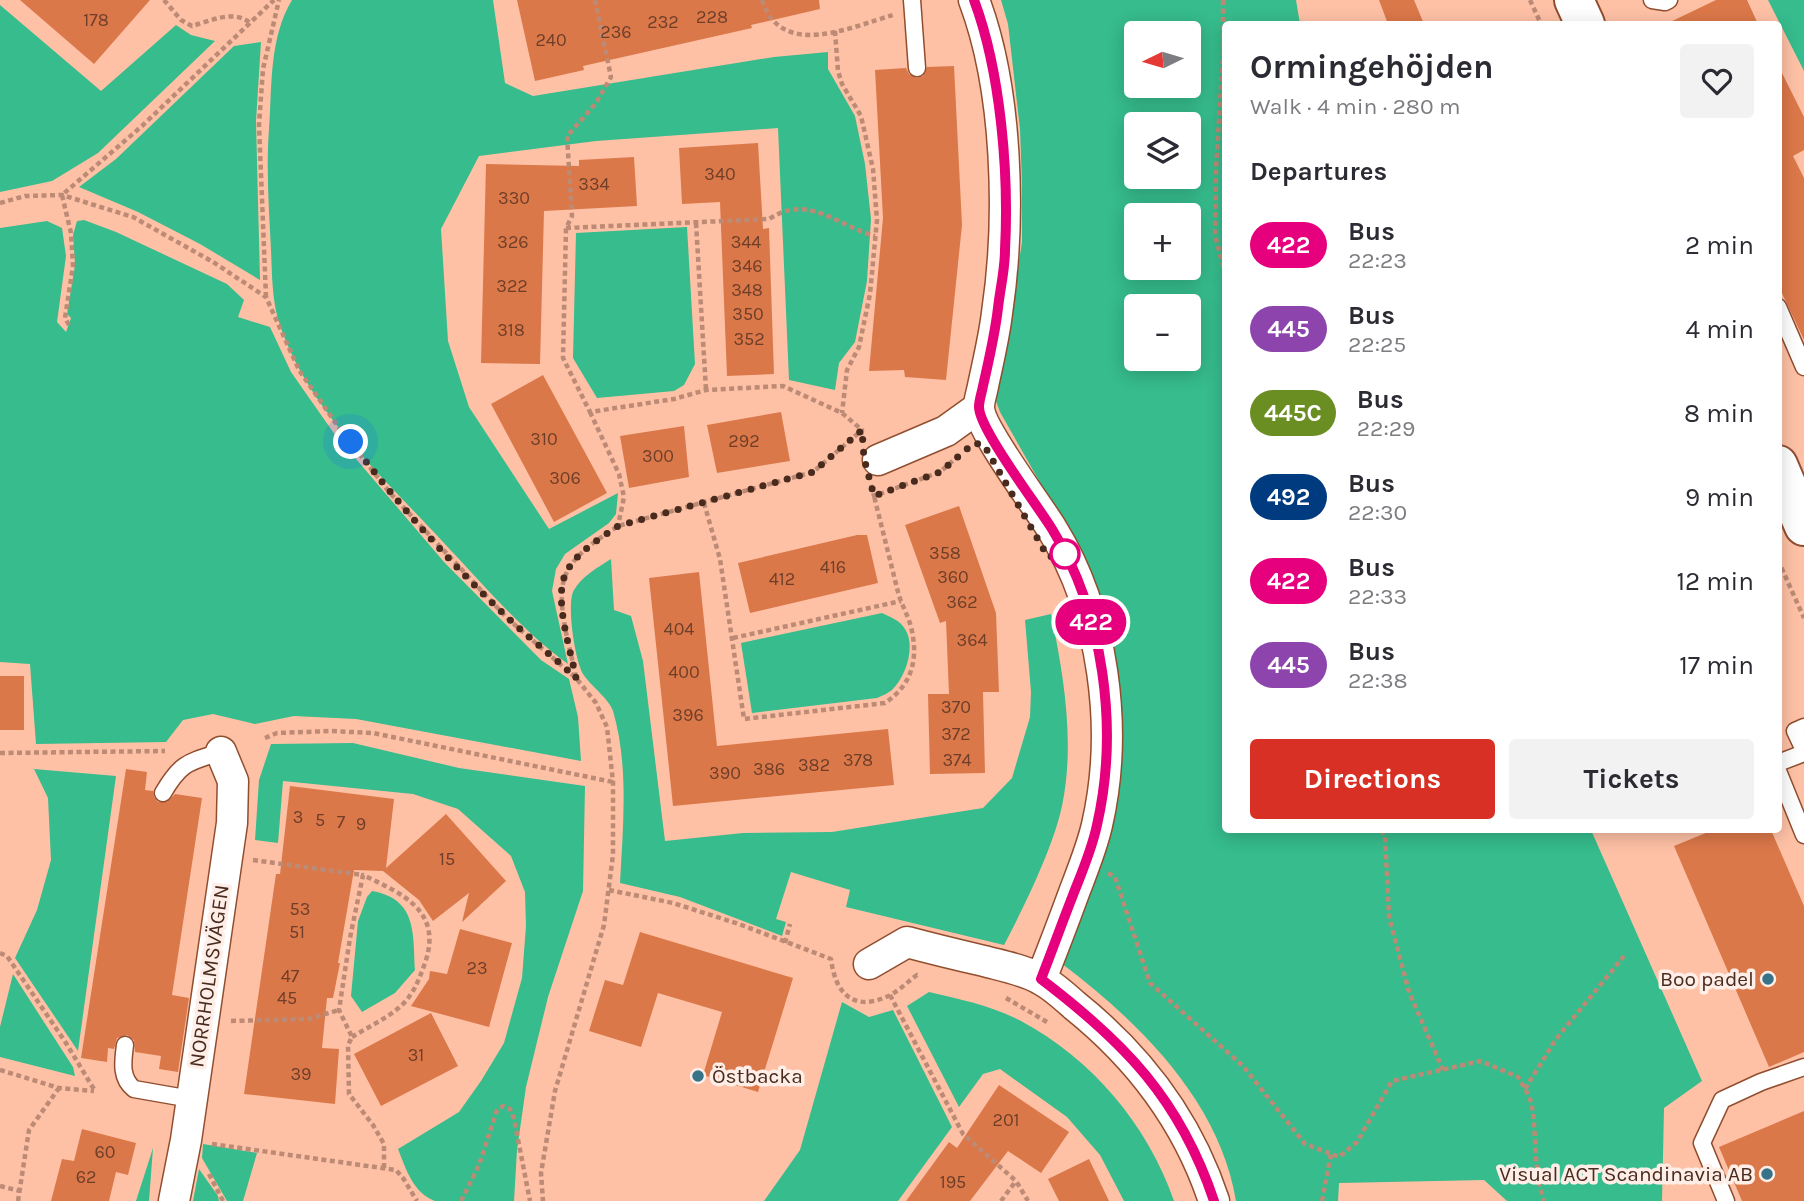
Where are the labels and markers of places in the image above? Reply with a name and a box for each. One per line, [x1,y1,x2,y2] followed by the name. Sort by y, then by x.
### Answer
[1050,539,1080,569] unlabelled marker
[1660,967,1754,991] place label: Boo padel
[1760,971,1776,987] marker: Boo padel
[712,1064,803,1088] place label: Östbacka
[690,1068,706,1084] marker: Östbacka
[1499,1162,1753,1186] place label: Visual ACT Scandinavia AB
[1759,1166,1775,1182] marker: Visual ACT Scandinavia AB

